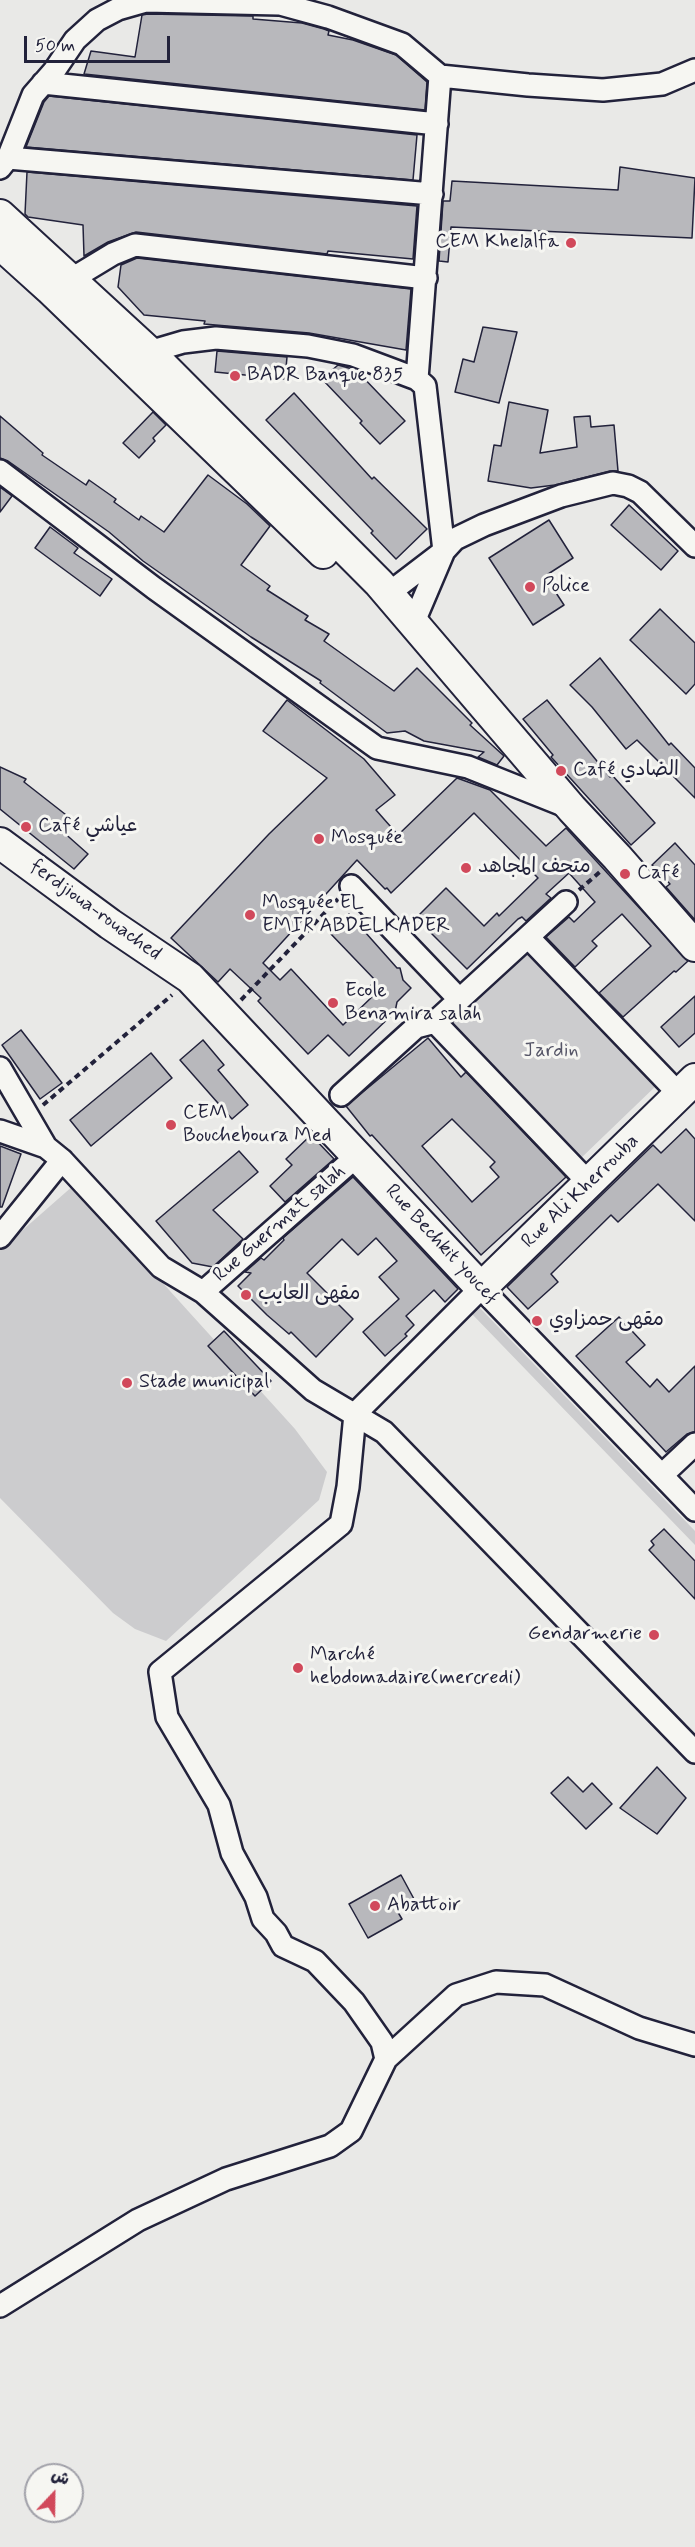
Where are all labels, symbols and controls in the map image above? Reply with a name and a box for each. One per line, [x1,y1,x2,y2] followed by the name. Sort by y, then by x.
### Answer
[27,24,172,62] scale bar
[35,34,75,58] text: 50 m
[435,231,559,255] place label: CEM Khelalfa
[564,236,578,250] marker: CEM Khelalfa
[247,364,403,388] place label: BADR Banque 835
[228,369,242,383] marker: BADR Banque 835
[542,575,590,599] place label: Police
[523,580,537,594] marker: Police
[573,759,679,783] place label: Café الضادي
[554,764,568,778] marker: Café الضادي
[38,815,137,839] place label: Café عياشي
[19,820,33,834] marker: Café عياشي
[331,827,403,851] place label: Mosquée
[312,832,326,846] marker: Mosquée
[25,855,165,967] street label: ferdjioua-rouached
[478,856,591,880] place label: متحف المجاهد
[459,861,473,875] marker: متحف المجاهد
[637,862,679,886] place label: Café
[618,867,632,881] marker: Café
[262,892,450,939] place label: Mosquée EL EMIR ABDELKADER
[243,908,257,922] marker: Mosquée EL EMIR ABDELKADER
[345,980,482,1027] place label: Ecole Benamira salah
[326,996,340,1010] marker: Ecole Benamira salah
[524,1040,578,1064] park label: Jardin
[183,1102,332,1149] place label: CEM Boucheboura Med
[164,1118,178,1132] marker: CEM Boucheboura Med
[517,1130,645,1254] street label: Rue Ali Kherrouba
[209,1160,351,1288] street label: Rue Guermat salah
[379,1180,503,1310] street label: Rue Bechkit youcef
[258,1283,360,1307] place label: مقهى العايب
[239,1288,253,1302] marker: مقهى العايب
[549,1309,664,1333] place label: مقهى حمزاوي
[530,1314,544,1328] marker: مقهى حمزاوي
[139,1371,269,1395] place label: Stade municipal
[120,1376,134,1390] marker: Stade municipal
[528,1623,642,1647] place label: Gendarmerie
[647,1628,661,1642] marker: Gendarmerie
[310,1644,520,1691] place label: Marché hebdomadaire(mercredi)
[291,1661,305,1675] marker: Marché hebdomadaire(mercredi)
[387,1894,461,1918] place label: Abattoir
[368,1899,382,1913] marker: Abattoir
[24,2463,84,2523] north arrow
[48,2465,72,2491] text: ش

